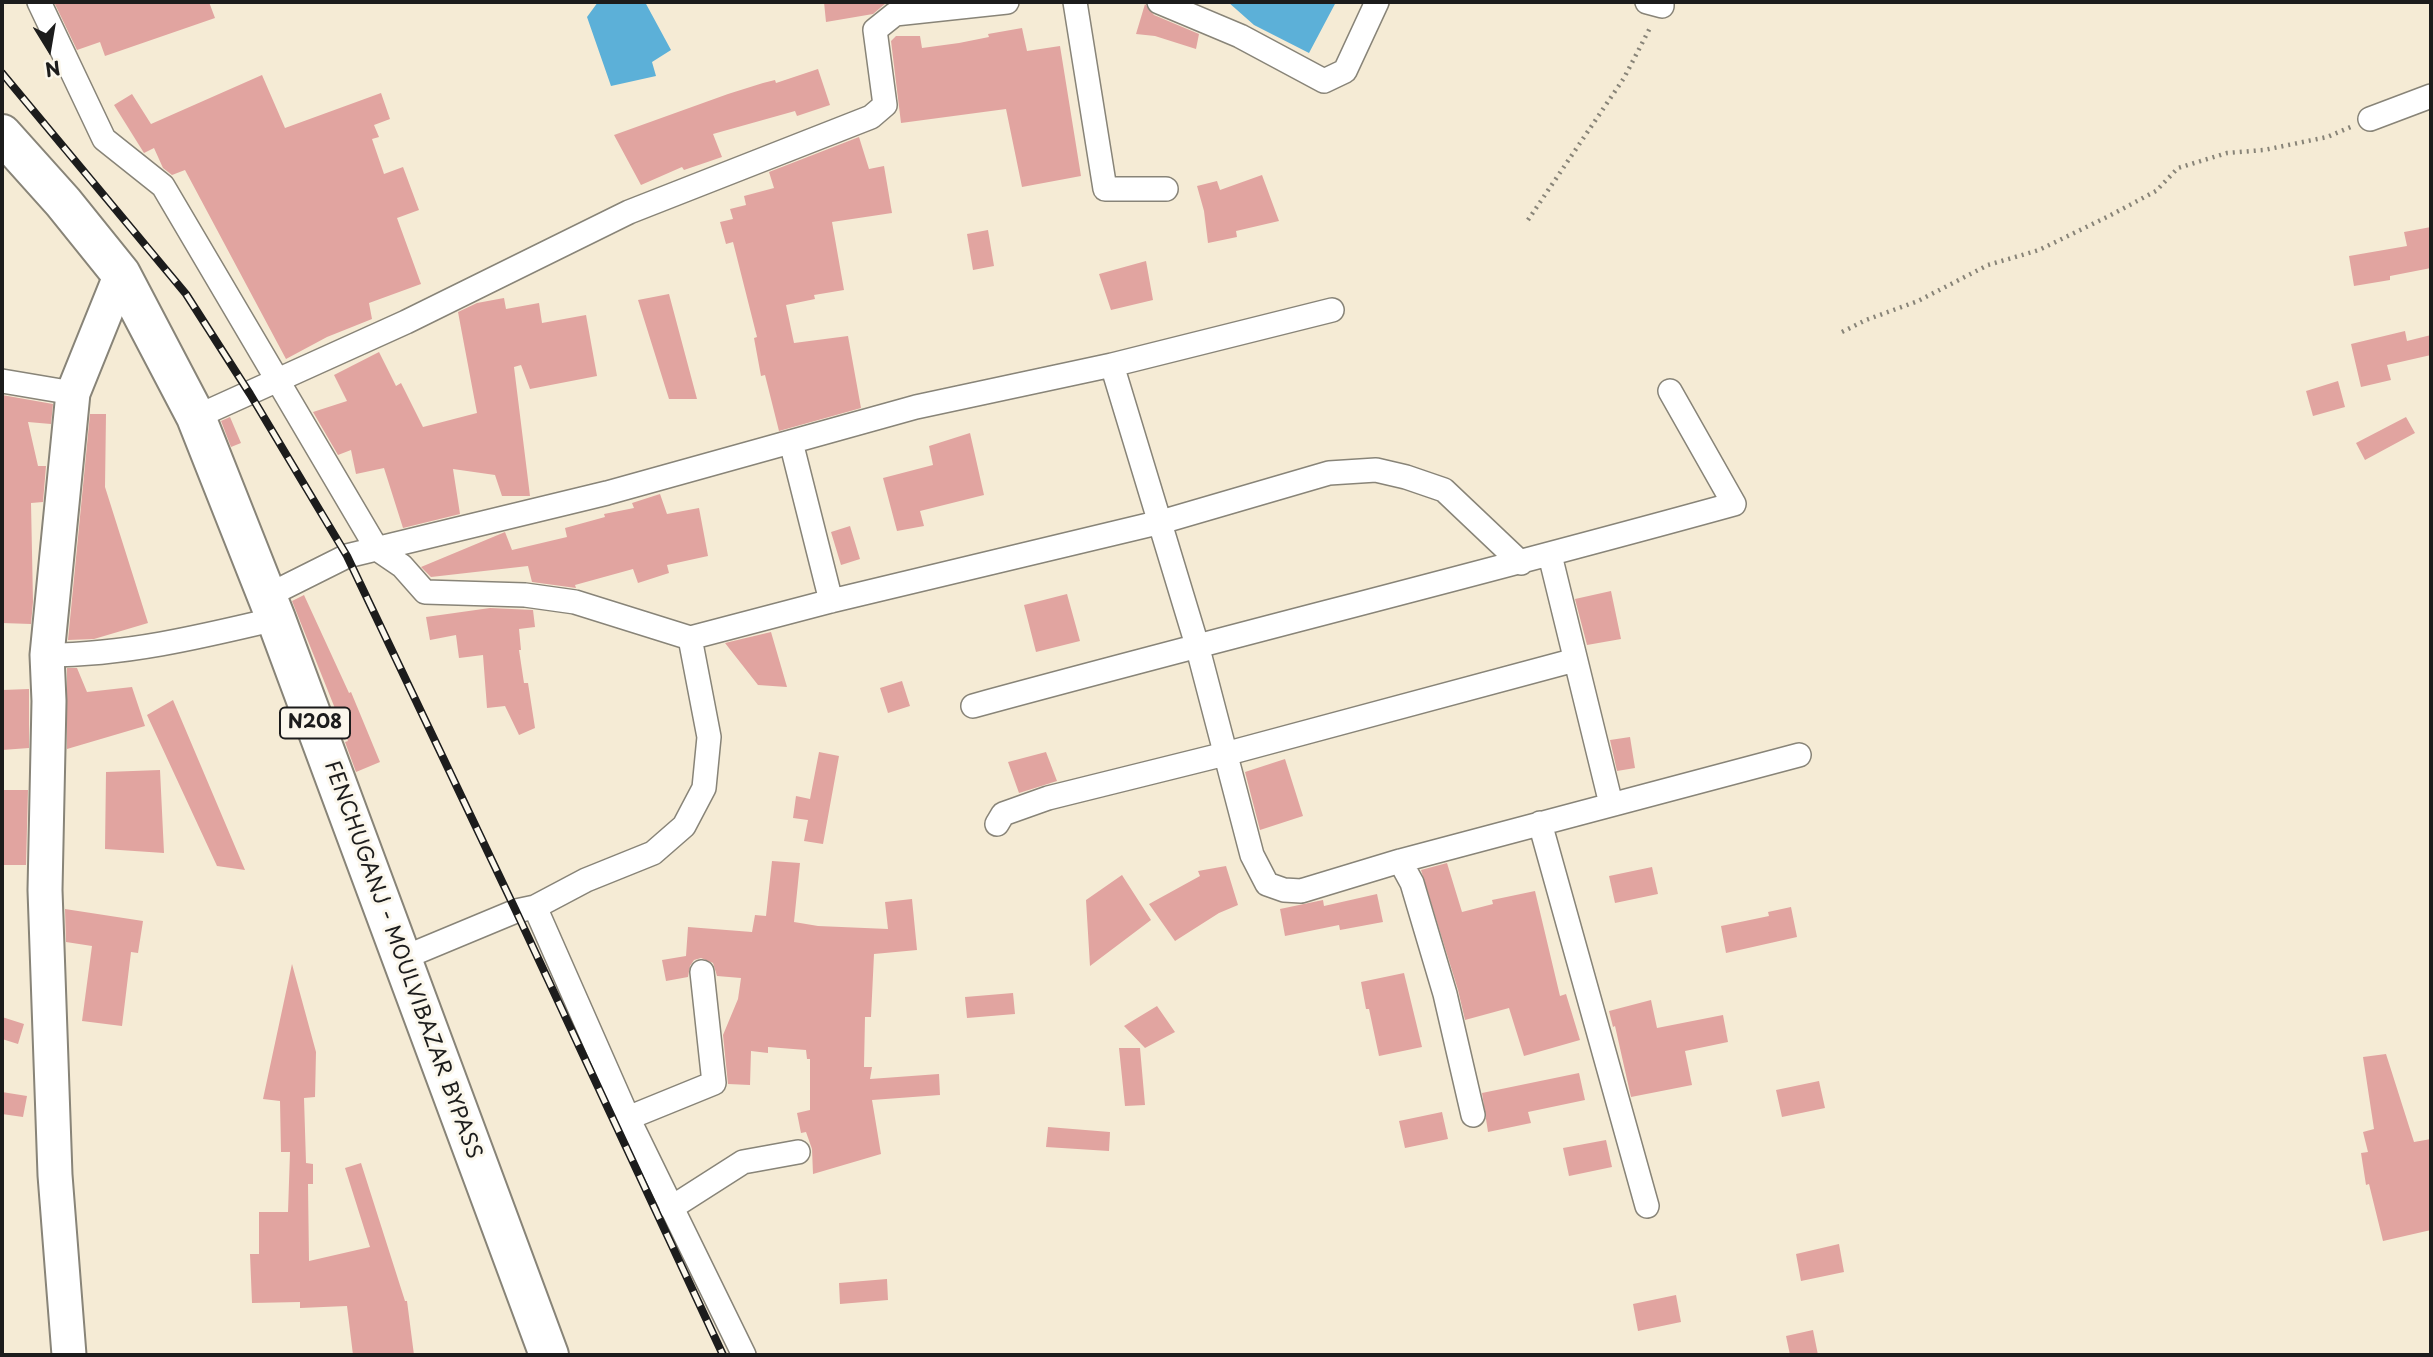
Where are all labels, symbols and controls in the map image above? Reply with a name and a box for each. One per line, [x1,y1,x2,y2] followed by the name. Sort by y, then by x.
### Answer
[14,14,84,84] north arrow
[43,54,63,85] text: N
[280,708,350,738] road number: N208
[318,757,486,1163] street label: FENCHUGANJ - MOULVIBAZAR BYPASS

